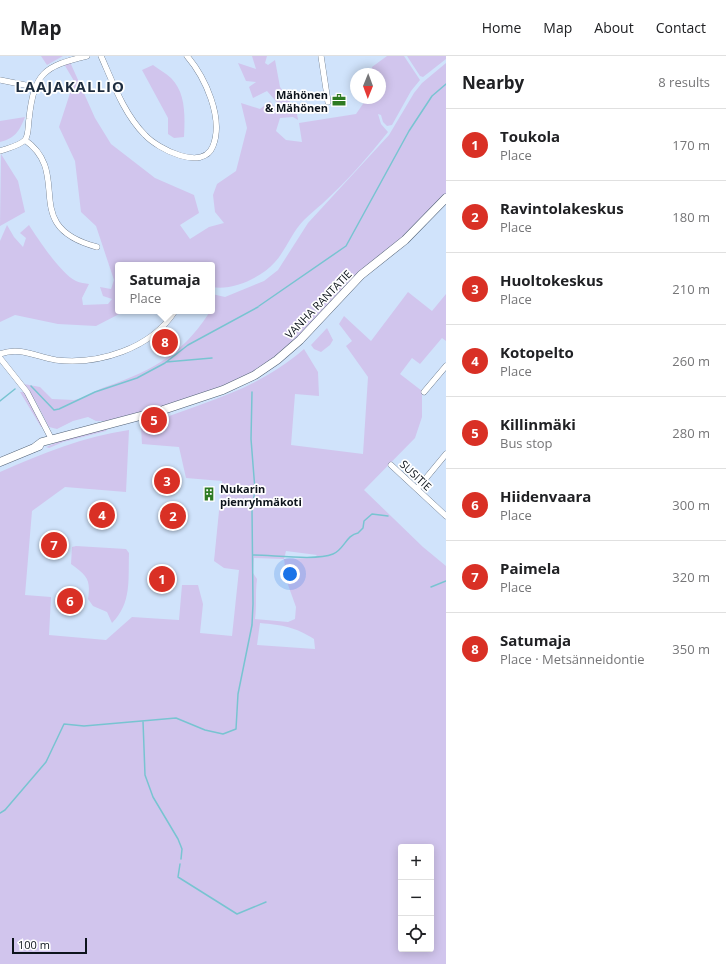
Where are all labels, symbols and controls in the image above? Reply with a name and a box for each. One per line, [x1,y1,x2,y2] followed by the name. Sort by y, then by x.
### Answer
[20,15,61,41] text: Map
[482,18,521,37] text: Home
[543,18,572,37] text: Map
[594,18,634,37] text: About
[656,18,706,37] text: Contact
[350,68,386,104] north arrow
[462,71,524,94] text: Nearby
[658,73,710,91] text: 8 results
[15,76,125,96] district label: LAAJAKALLIO
[265,87,328,115] place label: Mähönen & Mähönen
[331,92,347,108] office icon: Mähönen & Mähönen
[500,126,560,146] text: Toukola
[471,136,479,154] text: 1
[672,136,710,154] text: 170 m
[500,146,532,164] text: Place
[500,198,624,218] text: Ravintolakeskus
[471,208,479,226] text: 2
[672,208,710,226] text: 180 m
[500,218,532,236] text: Place
[115,262,215,314] popup
[281,266,355,342] street label: VANHA RANTATIE
[129,269,201,289] text: Satumaja
[500,270,603,290] text: Huoltokeskus
[471,280,479,298] text: 3
[672,280,710,298] text: 210 m
[129,289,161,307] text: Place
[500,290,532,308] text: Place
[152,327,178,357] pin: 8
[500,342,574,362] text: Kotopelto
[471,352,479,370] text: 4
[672,352,710,370] text: 260 m
[500,362,532,380] text: Place
[141,405,167,435] pin: 5
[500,414,576,434] text: Killinmäki
[471,424,479,442] text: 5
[672,424,710,442] text: 280 m
[500,434,553,452] text: Bus stop
[397,456,435,494] street label: SUSITIE
[154,466,180,496] pin: 3
[220,481,302,509] place label: Nukarin pienryhmäkoti
[201,486,217,502] building icon: Nukarin pienryhmäkoti
[500,486,591,506] text: Hiidenvaara
[471,496,479,514] text: 6
[672,496,710,514] text: 300 m
[89,500,115,530] pin: 4
[160,501,186,531] pin: 2
[500,506,532,524] text: Place
[41,530,67,560] pin: 7
[500,558,560,578] text: Paimela
[149,564,175,594] pin: 1
[280,564,300,584] your location
[471,568,479,586] text: 7
[672,568,710,586] text: 320 m
[500,578,532,596] text: Place
[57,586,83,616] pin: 6
[500,630,571,650] text: Satumaja
[471,640,479,658] text: 8
[672,640,710,658] text: 350 m
[500,650,645,668] text: Place · Metsänneidontie
[398,844,434,952] map controls
[398,844,434,880] button: +
[398,880,434,916] button: −
[398,916,434,952] button: locate
[12,936,87,955] scale bar
[18,937,50,952] text: 100 m

